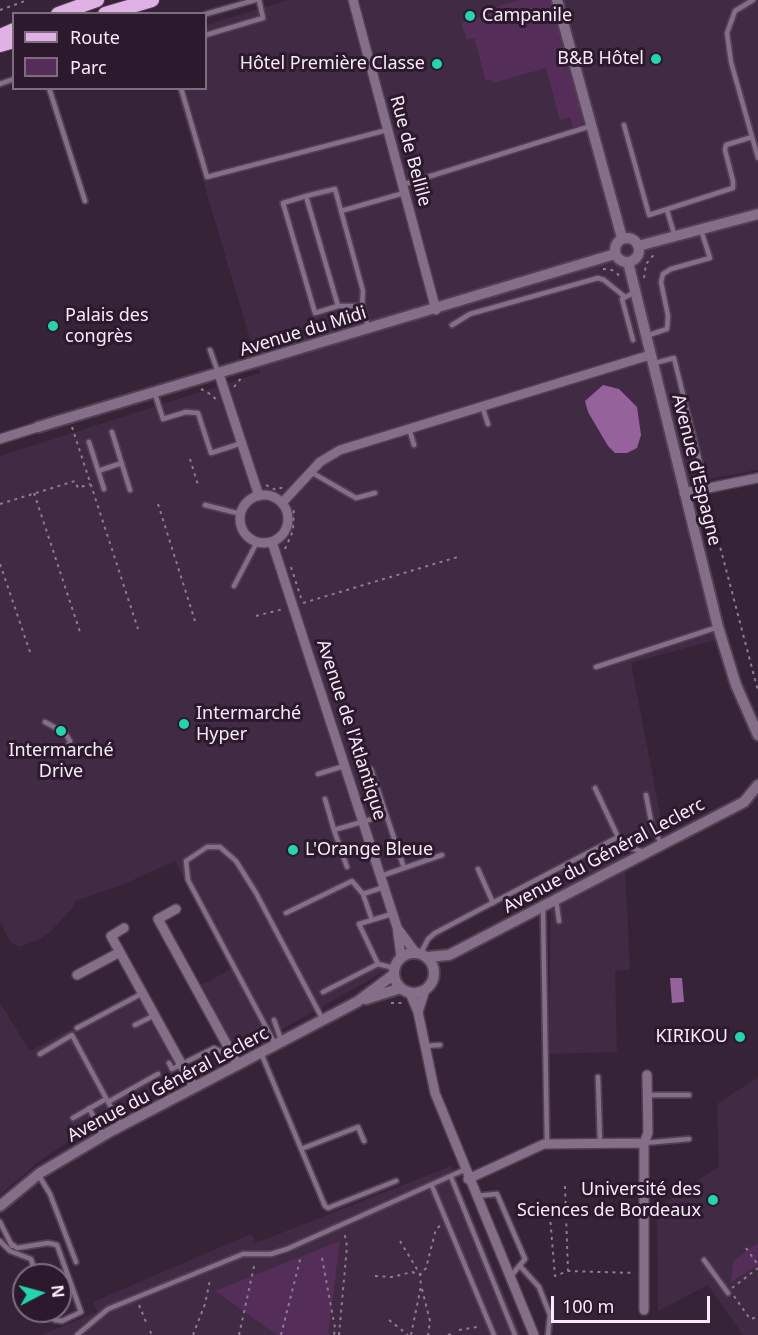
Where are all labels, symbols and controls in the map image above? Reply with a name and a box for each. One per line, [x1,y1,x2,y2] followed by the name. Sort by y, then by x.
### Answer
[482,5,572,27] place label: Campanile
[463,9,477,23] marker: Campanile
[12,12,207,90] legend
[70,25,120,49] text: Route
[557,48,644,70] place label: B&B Hôtel
[649,52,663,66] marker: B&B Hôtel
[240,53,425,75] place label: Hôtel Première Classe
[70,55,107,79] text: Parc
[430,57,444,71] marker: Hôtel Première Classe
[385,93,435,209] street label: Rue de Bellile
[237,302,369,362] street label: Avenue du Midi
[65,305,149,348] place label: Palais des congrès
[46,319,60,333] marker: Palais des congrès
[667,392,725,548] street label: Avenue d'Espagne
[312,637,390,823] street label: Avenue de l'Atlantique
[196,703,301,746] place label: Intermarché Hyper
[177,717,191,731] marker: Intermarché Hyper
[54,724,68,738] marker: Intermarché Drive
[8,740,114,783] place label: Intermarché Drive
[500,794,708,918] street label: Avenue du Général Leclerc
[305,839,433,861] place label: L'Orange Bleue
[286,843,300,857] marker: L'Orange Bleue
[64,1023,272,1147] street label: Avenue du Général Leclerc
[655,1026,728,1048] place label: KIRIKOU
[733,1030,747,1044] marker: KIRIKOU
[517,1179,701,1222] place label: Université des Sciences de Bordeaux
[706,1193,720,1207] marker: Université des Sciences de Bordeaux
[12,1263,72,1323] north arrow
[46,1284,70,1299] text: N
[554,1284,713,1322] scale bar
[562,1294,614,1318] text: 100 m

